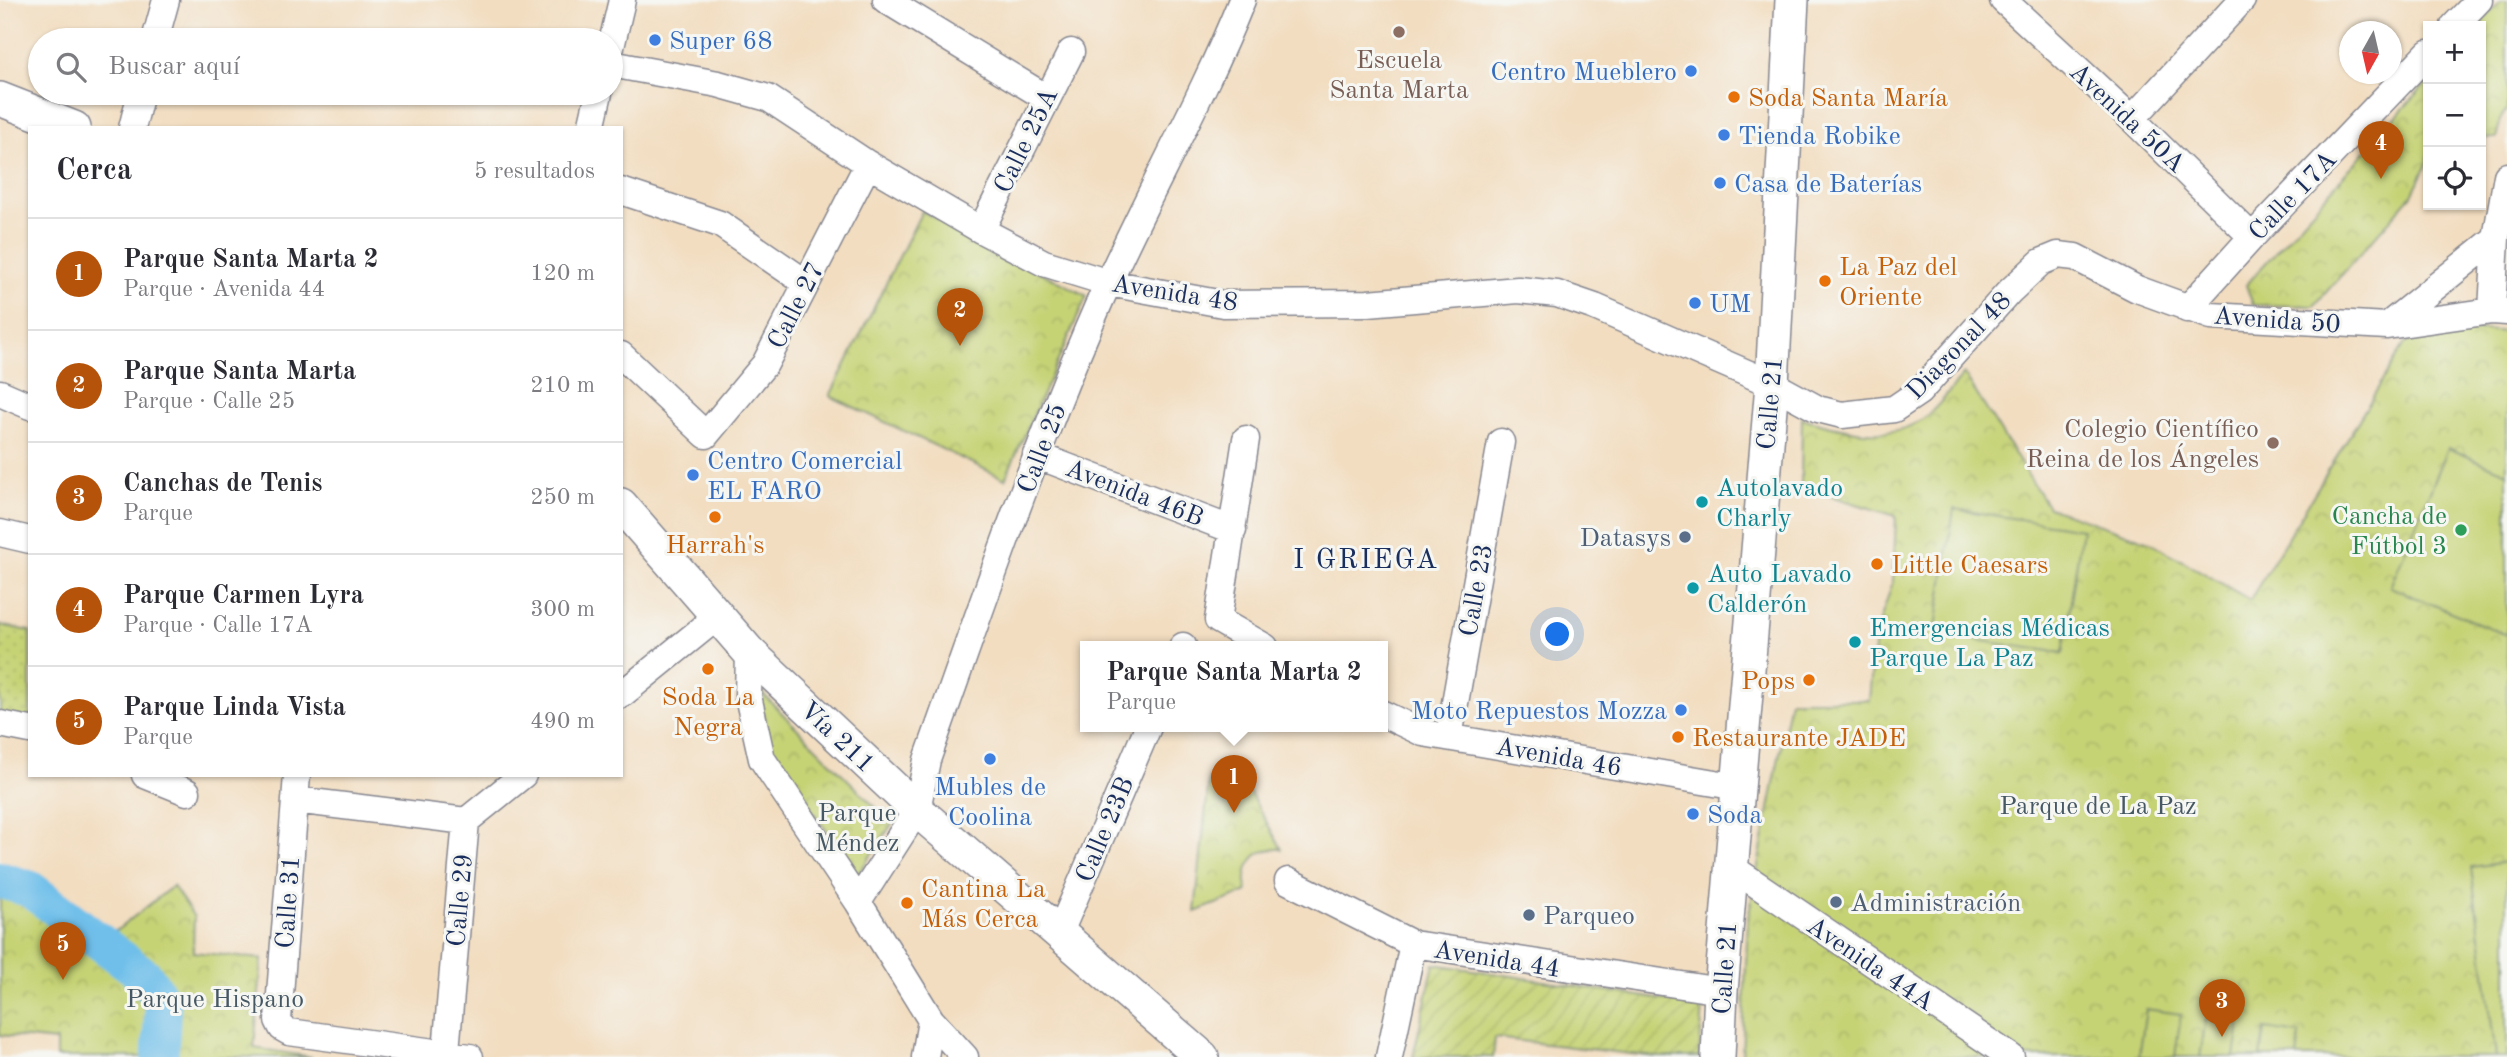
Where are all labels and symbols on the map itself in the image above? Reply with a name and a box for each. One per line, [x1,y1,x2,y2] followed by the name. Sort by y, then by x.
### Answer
[2339,21,2402,84] north arrow
[1391,24,1407,40] marker: Escuela Santa Marta
[669,29,773,55] place label: Super 68
[647,32,663,48] marker: Super 68
[1329,48,1469,104] place label: Escuela Santa Marta
[2064,59,2190,178] street label: Avenida 50A
[1490,60,1677,86] place label: Centro Mueblero
[1683,63,1699,79] marker: Centro Mueblero
[990,84,1063,198] street label: Calle 25A
[1748,86,1948,112] place label: Soda Santa María
[1726,89,1742,105] marker: Soda Santa María
[2358,121,2404,179] pin: 4
[1738,124,1901,150] place label: Tienda Robike
[1716,127,1732,143] marker: Tienda Robike
[2245,146,2342,246] street label: Calle 17A
[1734,172,1922,198] place label: Casa de Baterías
[1712,175,1728,191] marker: Casa de Baterías
[1839,255,1957,311] place label: La Paz del Oriente
[764,258,830,354] street label: Calle 27
[1110,271,1240,317] street label: Avenida 48
[1817,273,1833,289] marker: La Paz del Oriente
[937,288,983,346] pin: 2
[1902,288,2017,405] street label: Diagonal 48
[1709,292,1751,318] place label: UM
[1687,295,1703,311] marker: UM
[2212,304,2341,338] street label: Avenida 50
[1754,355,1788,451] street label: Calle 21
[1014,400,1072,497] street label: Calle 25
[2026,417,2259,473] place label: Colegio Científico Reina de los Ángeles
[2265,435,2281,451] marker: Colegio Científico Reina de los Ángeles
[707,449,902,505] place label: Centro Comercial EL FARO
[1062,456,1207,532] street label: Avenida 46B
[685,467,701,483] marker: Centro Comercial EL FARO
[1716,476,1843,532] place label: Autolavado Charly
[1694,494,1710,510] marker: Autolavado Charly
[2332,504,2447,560] place label: Cancha de Fútbol 3
[707,509,723,525] marker: Harrah's
[2453,522,2469,538] marker: Cancha de Fútbol 3
[1580,526,1671,552] place label: Datasys
[1677,529,1693,545] marker: Datasys
[665,533,765,559] place label: Harrah's
[1456,542,1498,639] street label: Calle 23
[1293,547,1439,575] district label: I GRIEGA
[1891,553,2048,579] place label: Little Caesars
[1869,556,1885,572] marker: Little Caesars
[1707,562,1852,618] place label: Auto Lavado Calderón
[1685,580,1701,596] marker: Auto Lavado Calderón
[1869,616,2110,672] place label: Emergencias Médicas Parque La Paz
[1540,617,1574,651] your location
[1847,634,1863,650] marker: Emergencias Médicas Parque La Paz
[700,661,716,677] marker: Soda La Negra
[1741,669,1795,695] place label: Pops
[1801,672,1817,688] marker: Pops
[662,685,755,741] place label: Soda La Negra
[794,697,879,778] street label: Vía 211
[1411,699,1667,725] place label: Moto Repuestos Mozza
[1673,702,1689,718] marker: Moto Repuestos Mozza
[1692,726,1906,752] place label: Restaurante JADE
[1670,729,1686,745] marker: Restaurante JADE
[1494,734,1624,782] street label: Avenida 46
[982,751,998,767] marker: Mubles de Coolina
[1211,755,1257,813] pin: 1
[1072,773,1140,886] street label: Calle 23B
[934,775,1046,831] place label: Mubles de Coolina
[1999,794,2197,820] park label: Parque de La Paz
[815,801,899,857] park label: Parque Méndez
[1707,803,1763,829] place label: Soda
[1685,806,1701,822] marker: Soda
[444,852,478,948] street label: Calle 29
[273,854,305,950] street label: Calle 31
[921,877,1046,933] place label: Cantina La Más Cerca
[1850,891,2021,917] place label: Administración
[1828,894,1844,910] marker: Administración
[899,895,915,911] marker: Cantina La Más Cerca
[1543,904,1635,930] place label: Parqueo
[1521,907,1537,923] marker: Parqueo
[1801,913,1938,1017] street label: Avenida 44A
[1710,920,1742,1016] street label: Calle 21
[40,922,86,980] pin: 5
[1432,937,1562,983] street label: Avenida 44
[2199,979,2245,1037] pin: 3
[126,987,304,1013] park label: Parque Hispano

